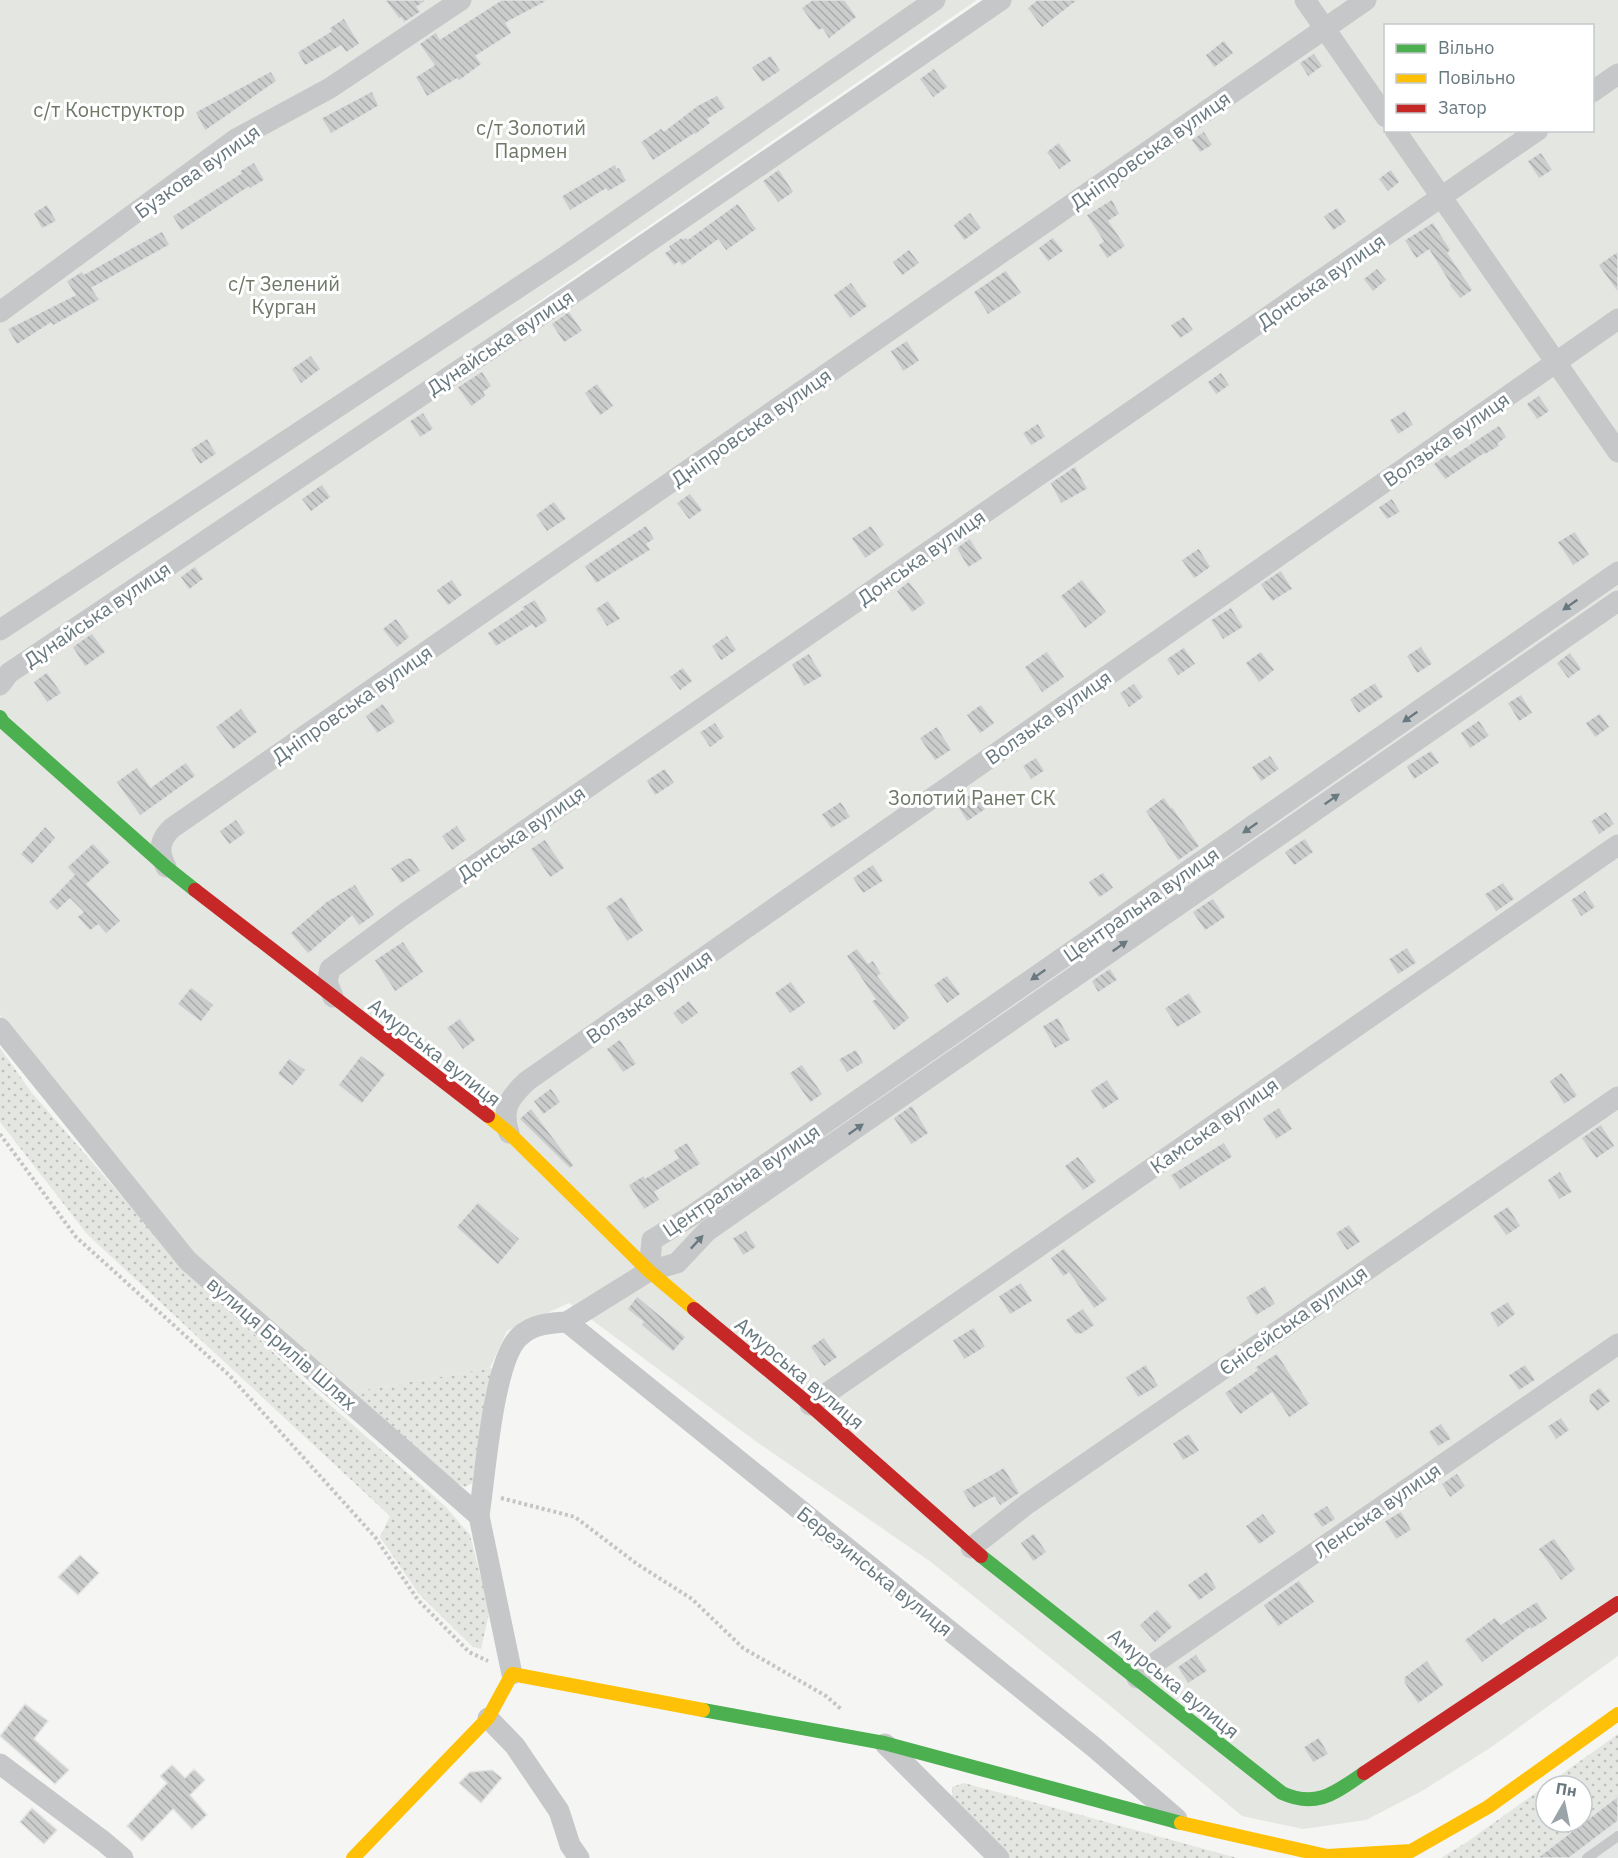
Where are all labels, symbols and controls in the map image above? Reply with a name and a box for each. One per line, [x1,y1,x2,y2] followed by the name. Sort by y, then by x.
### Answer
[1384,24,1594,132] legend
[1438,36,1494,59] text: Вільно
[1438,66,1515,89] text: Повільно
[1065,85,1235,215] street label: Дніпровська вулиця
[33,96,185,123] park label: с/т Конструктор
[1438,96,1487,119] text: Затор
[476,114,586,164] park label: с/т Золотий Пармен
[129,118,265,224] street label: Бузкова вулиця
[1252,227,1390,335] street label: Донська вулиця
[228,270,340,320] park label: с/т Зелений Курган
[421,283,579,401] street label: Дунайська вулиця
[666,362,836,492] street label: Дніпровська вулиця
[1377,385,1515,493] street label: Волзька вулиця
[852,503,990,611] street label: Донська вулиця
[18,555,176,673] street label: Дунайська вулиця
[1562,599,1578,610] one-way arrow
[267,639,437,769] street label: Дніпровська вулиця
[979,663,1117,771] street label: Волзька вулиця
[1402,711,1418,723] one-way arrow
[452,779,590,887] street label: Донська вулиця
[888,784,1056,811] park label: Золотий Ранет СК
[1323,793,1339,805] one-way arrow
[1242,822,1258,834] one-way arrow
[1058,840,1224,968] street label: Центральна вулиця
[1111,940,1127,952] one-way arrow
[580,942,718,1050] street label: Волзька вулиця
[1030,969,1046,981] one-way arrow
[363,992,507,1112] street label: Амурська вулиця
[1144,1071,1284,1179] street label: Камська вулиця
[657,1117,825,1243] street label: Центральна вулиця
[847,1123,863,1135] one-way arrow
[690,1234,704,1249] one-way arrow
[1214,1259,1372,1381] street label: Єнісейська вулиця
[201,1270,363,1416] street label: вулиця Брилів Шлях
[730,1311,870,1435] street label: Амурська вулиця
[1308,1456,1446,1564] street label: Ленська вулиця
[792,1500,958,1642] street label: Березинська вулиця
[1103,1622,1245,1744] street label: Амурська вулиця
[1534,1774,1594,1834] north arrow
[1554,1778,1578,1801] text: Пн

